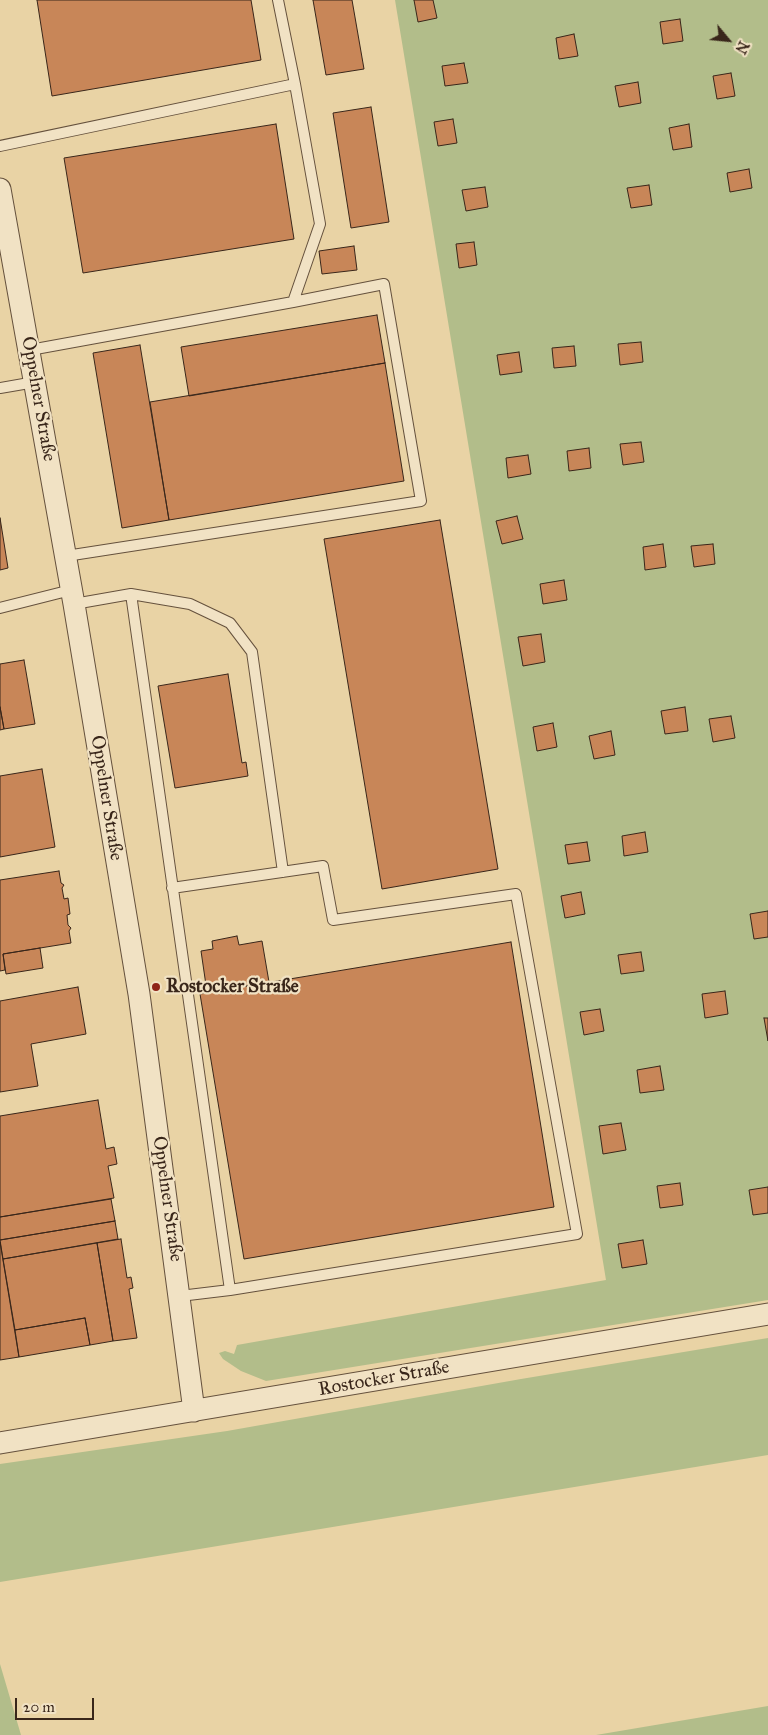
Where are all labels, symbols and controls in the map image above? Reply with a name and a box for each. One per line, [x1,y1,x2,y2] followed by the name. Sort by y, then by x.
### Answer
[703,15,753,65] north arrow
[731,38,752,57] text: N
[16,335,60,463] street label: Oppelner Straße
[85,734,127,862] street label: Oppelner Straße
[166,976,299,998] place label: Rostocker Straße
[150,981,162,993] marker: Rostocker Straße
[147,1135,187,1263] street label: Oppelner Straße
[317,1356,451,1402] street label: Rostocker Straße
[18,1688,96,1720] scale bar
[23,1698,55,1716] text: 20 m

